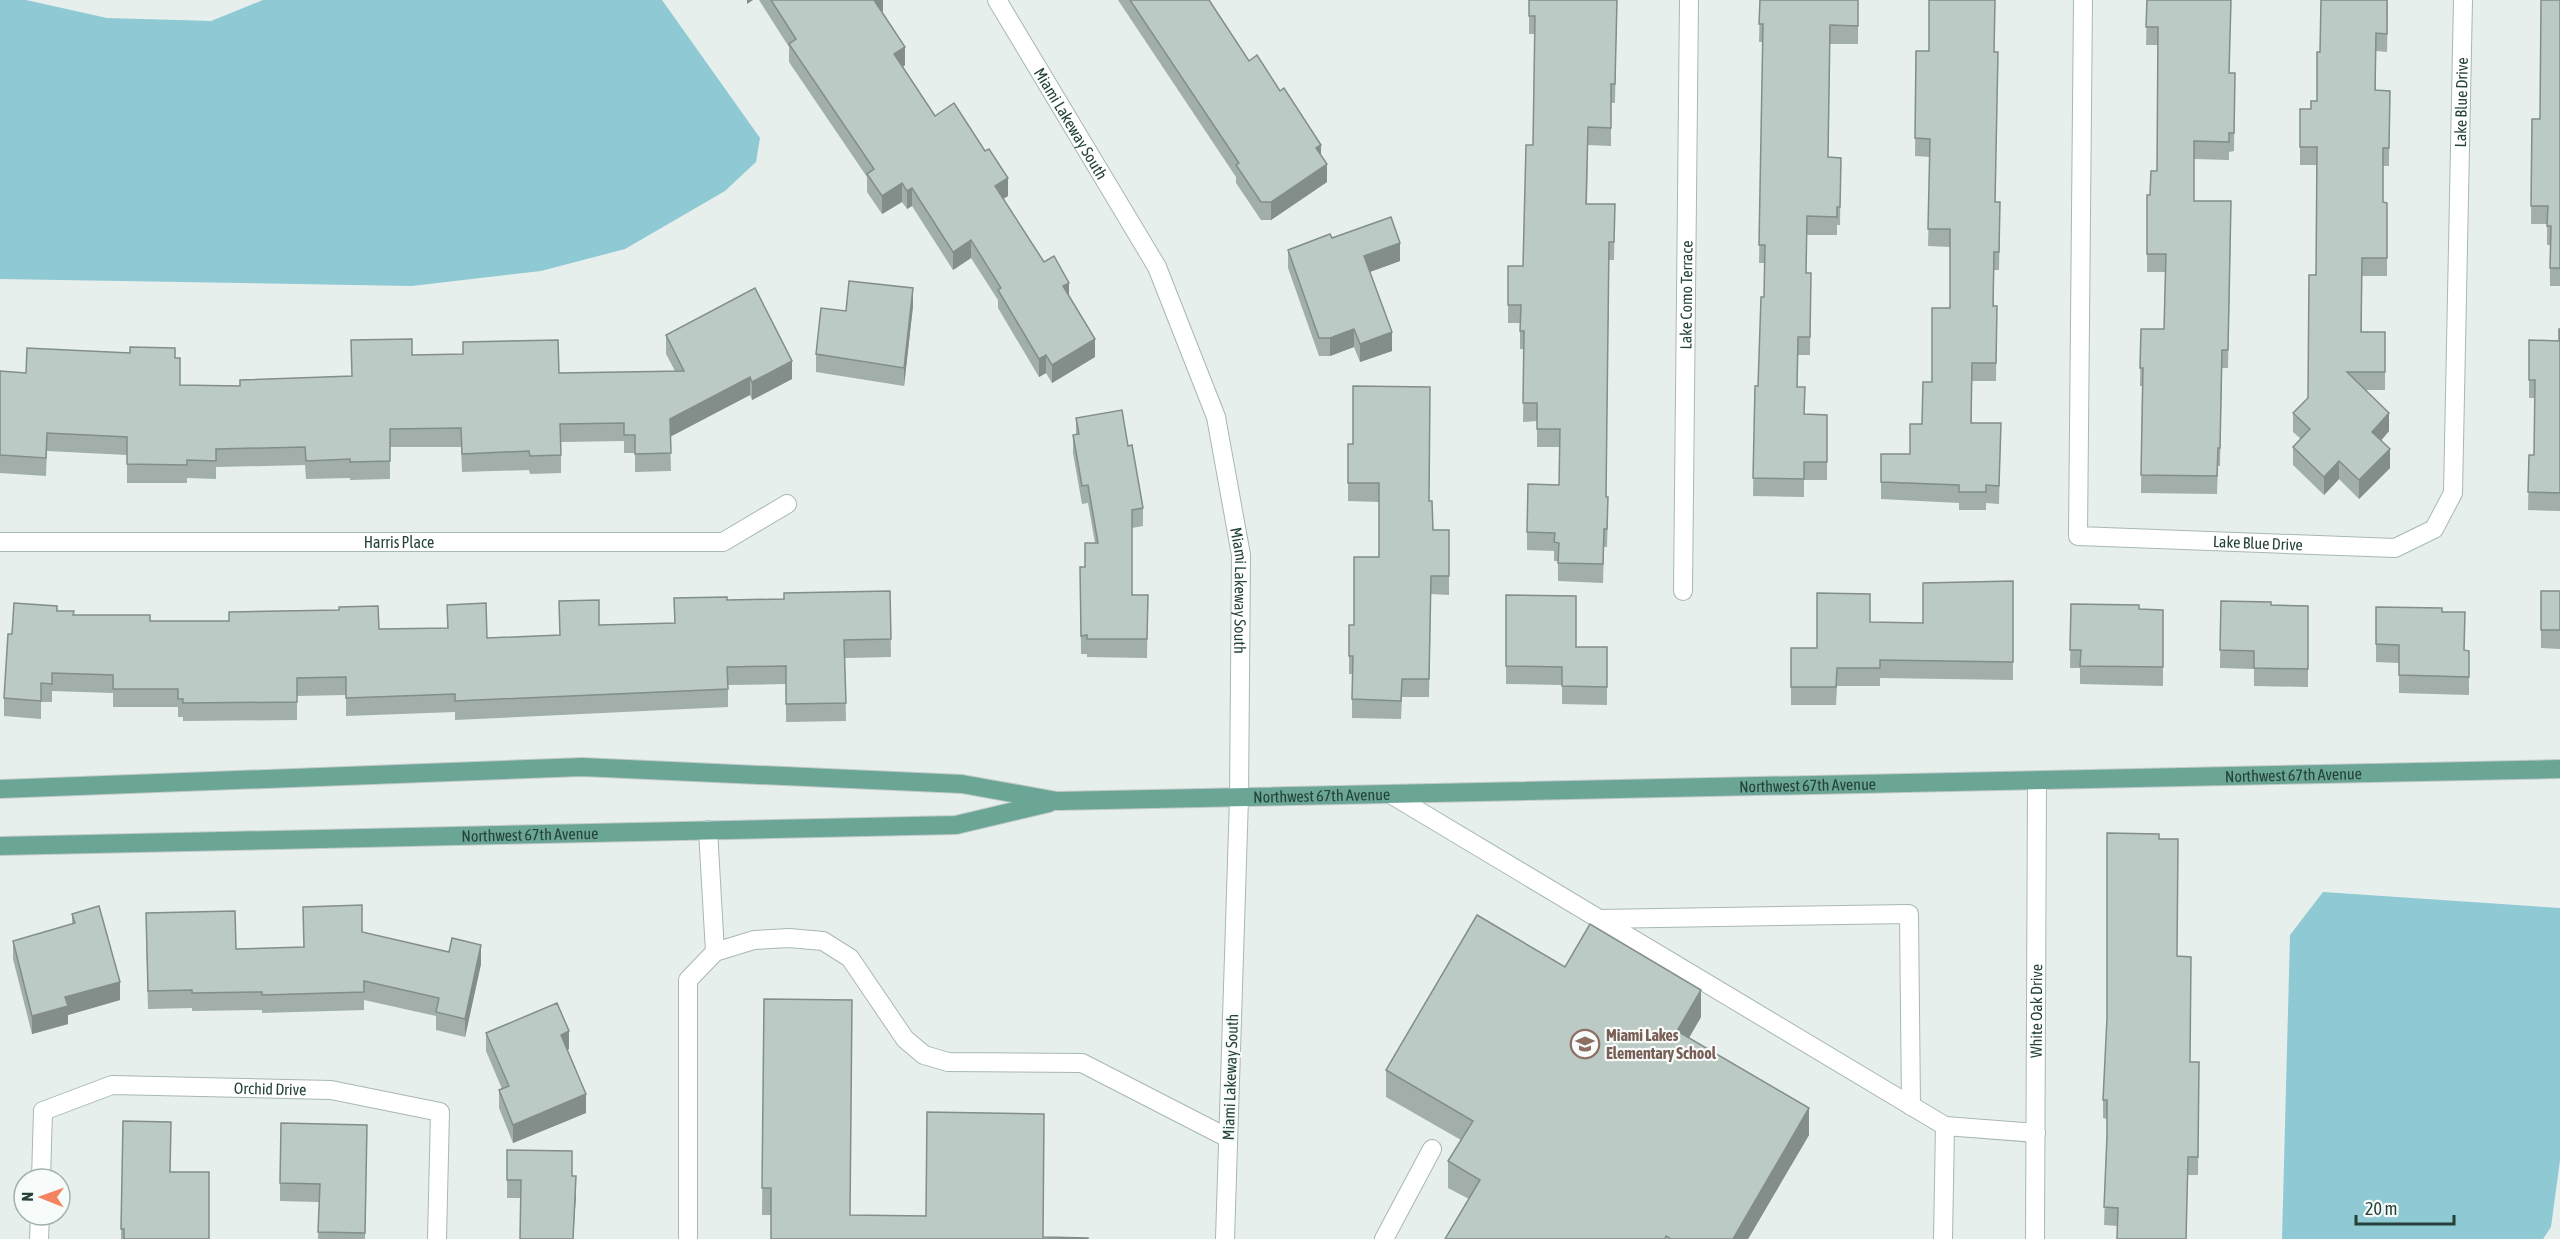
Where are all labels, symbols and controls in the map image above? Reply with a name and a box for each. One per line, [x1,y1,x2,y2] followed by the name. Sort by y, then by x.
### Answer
[2451,57,2471,148] street label: Lake Blue Drive
[1031,64,1111,183] street label: Miami Lakeway South
[1676,240,1696,350] street label: Lake Como Terrace
[1227,526,1251,654] street label: Miami Lakeway South
[2213,532,2303,554] street label: Lake Blue Drive
[364,533,434,551] street label: Harris Place
[2225,764,2362,785] street label: Northwest 67th Avenue
[1739,775,1876,795] street label: Northwest 67th Avenue
[1253,785,1390,806] street label: Northwest 67th Avenue
[461,824,599,845] street label: Northwest 67th Avenue
[2027,964,2045,1058] street label: White Oak Drive
[1219,1013,1242,1141] street label: Miami Lakeway South
[1606,1026,1717,1062] place label: Miami Lakes Elementary School
[1569,1028,1601,1060] school or university icon: Miami Lakes Elementary School
[234,1079,307,1098] street label: Orchid Drive
[12,1167,72,1227] north arrow
[2356,1188,2454,1226] scale bar
[18,1192,36,1202] text: N
[2365,1198,2397,1219] text: 20 m

